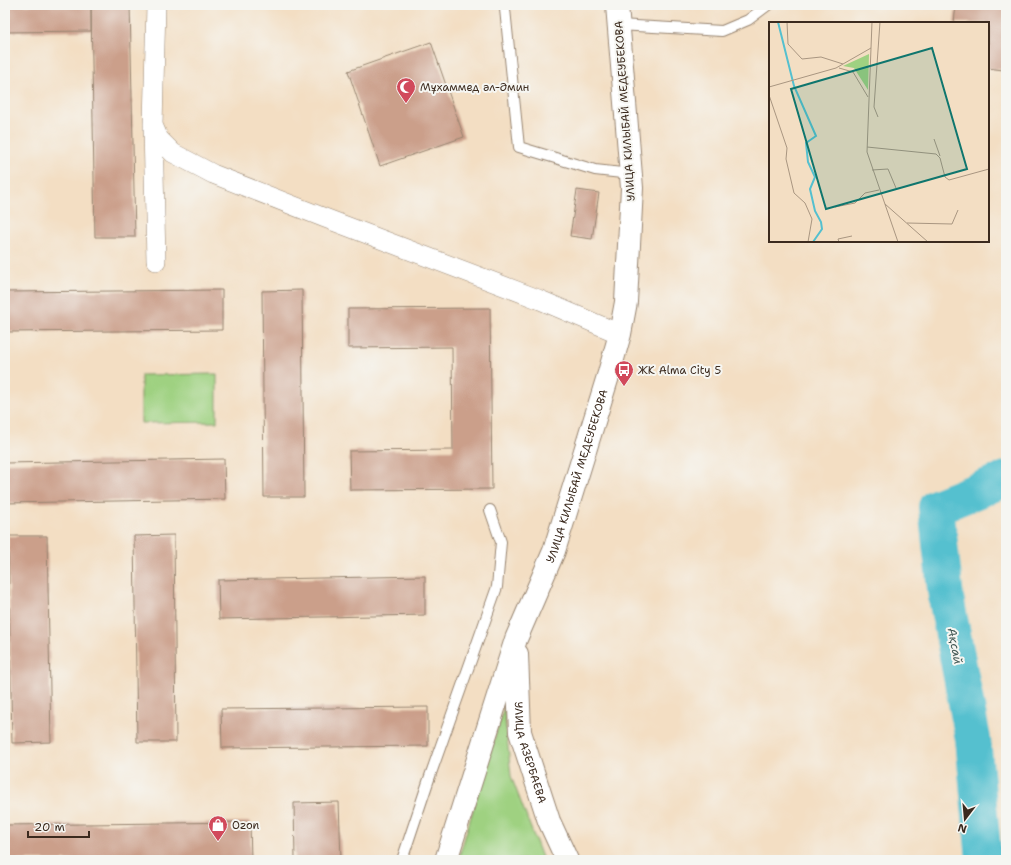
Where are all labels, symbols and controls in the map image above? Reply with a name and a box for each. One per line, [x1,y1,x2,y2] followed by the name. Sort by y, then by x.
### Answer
[610,20,639,202] street label: УЛИЦА КИЛЫБАЙ МЕДЕУБЕКОВА
[769,22,989,242] inset map
[395,76,417,104] mosque icon: Мұхаммед әл-Әмин
[420,80,529,95] place label: Мұхаммед әл-Әмин
[613,359,635,387] bus stop icon: ЖК Alma City 5
[638,363,721,378] place label: ЖК Alma City 5
[542,387,611,565] street label: УЛИЦА КИЛЫБАЙ МЕДЕУБЕКОВА
[944,627,966,665] water label: Ақсай
[511,701,550,805] street label: УЛИЦА АЗЕРБАЕВА
[945,799,985,839] north arrow
[28,813,89,839] scale bar
[207,814,229,842] shop icon: Ozon
[232,818,260,833] place label: Ozon
[34,819,65,835] text: 20 m
[956,820,969,837] text: N

